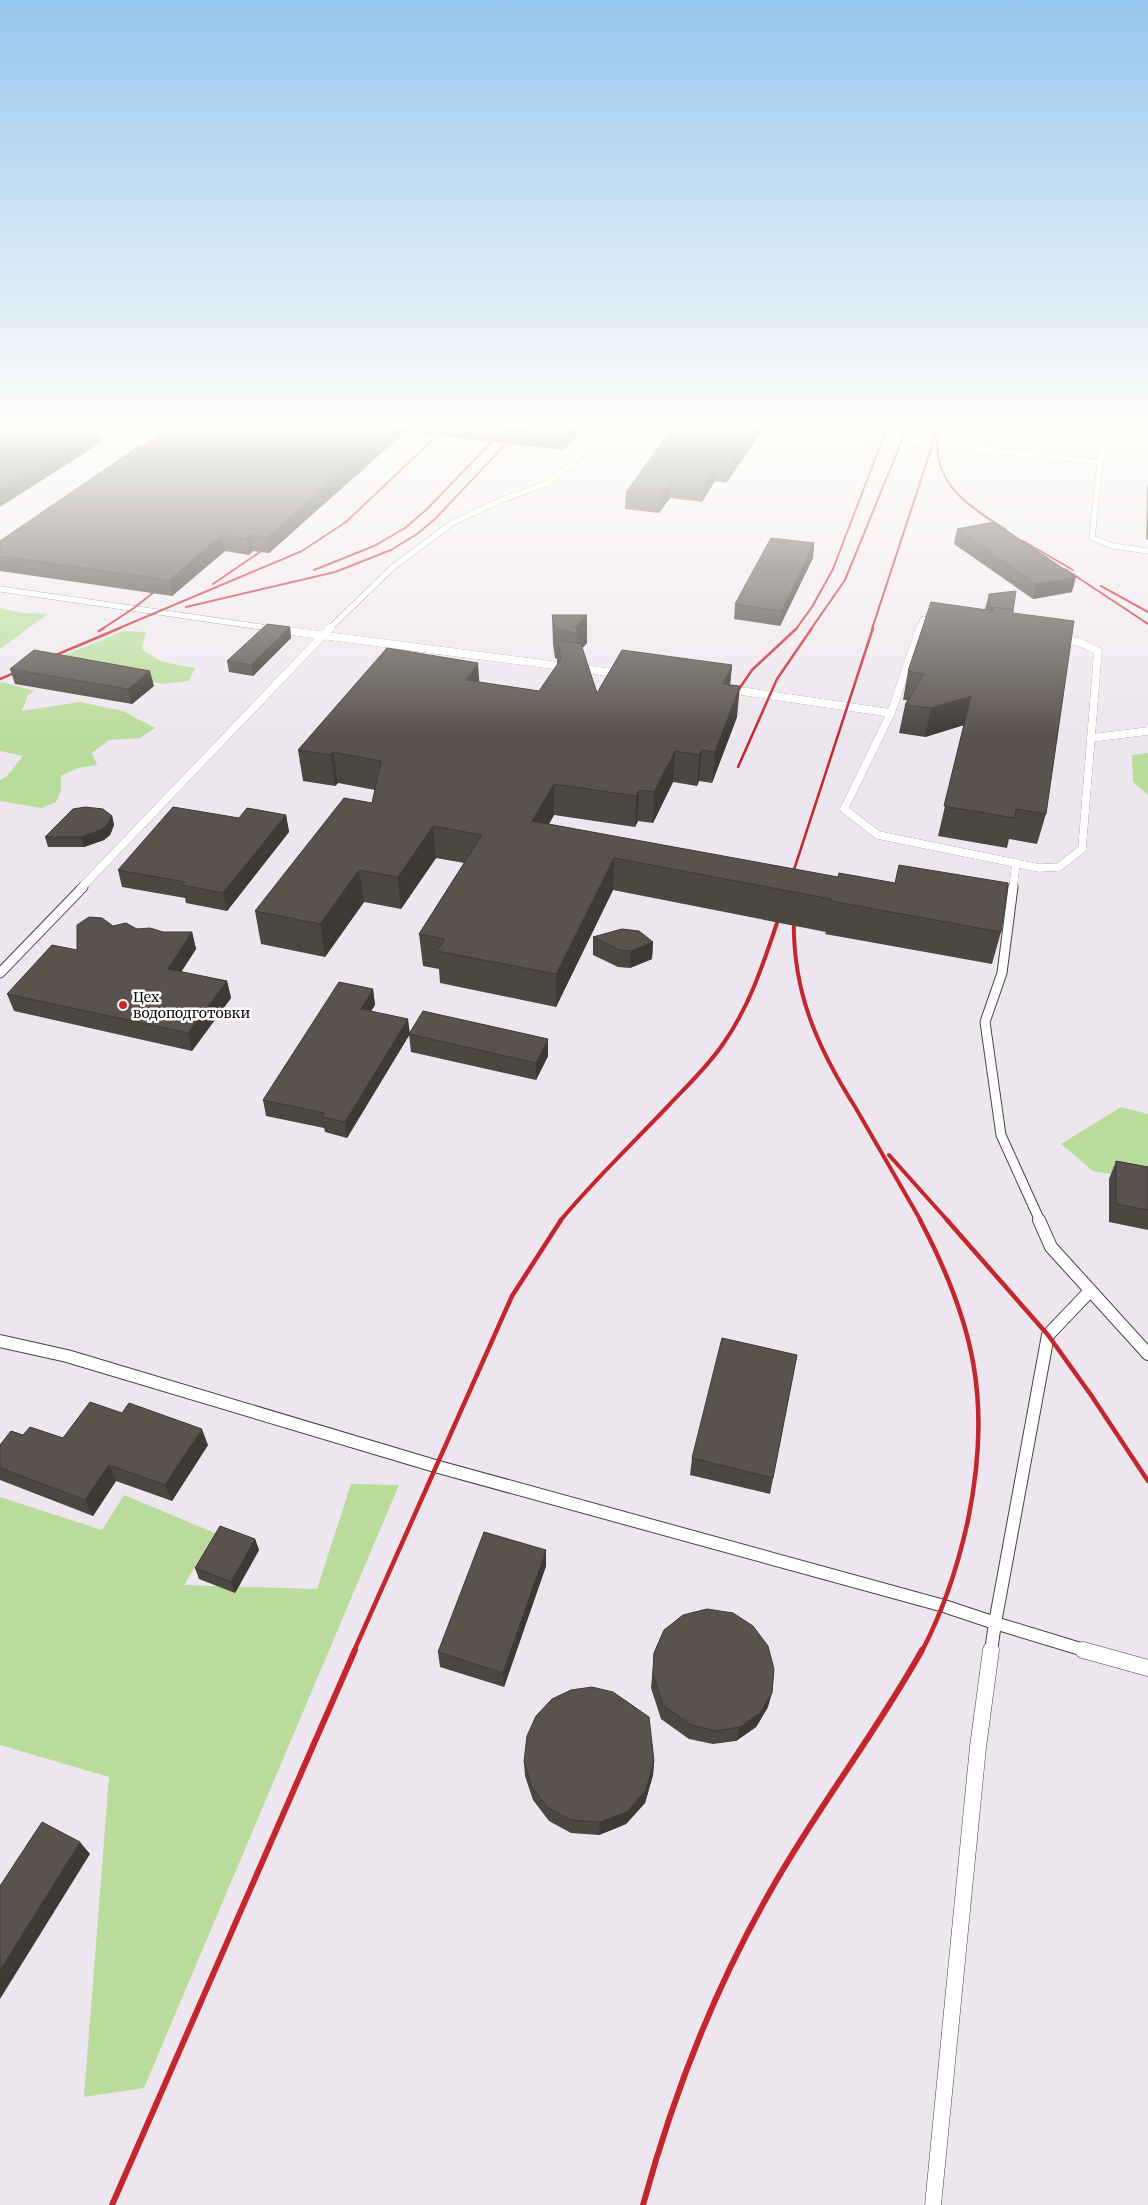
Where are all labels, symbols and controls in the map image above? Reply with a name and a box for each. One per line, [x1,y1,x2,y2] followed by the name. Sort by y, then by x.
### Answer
[133,988,250,1022] place label: Цех водоподготовки
[117,999,129,1011] marker: Цех водоподготовки

